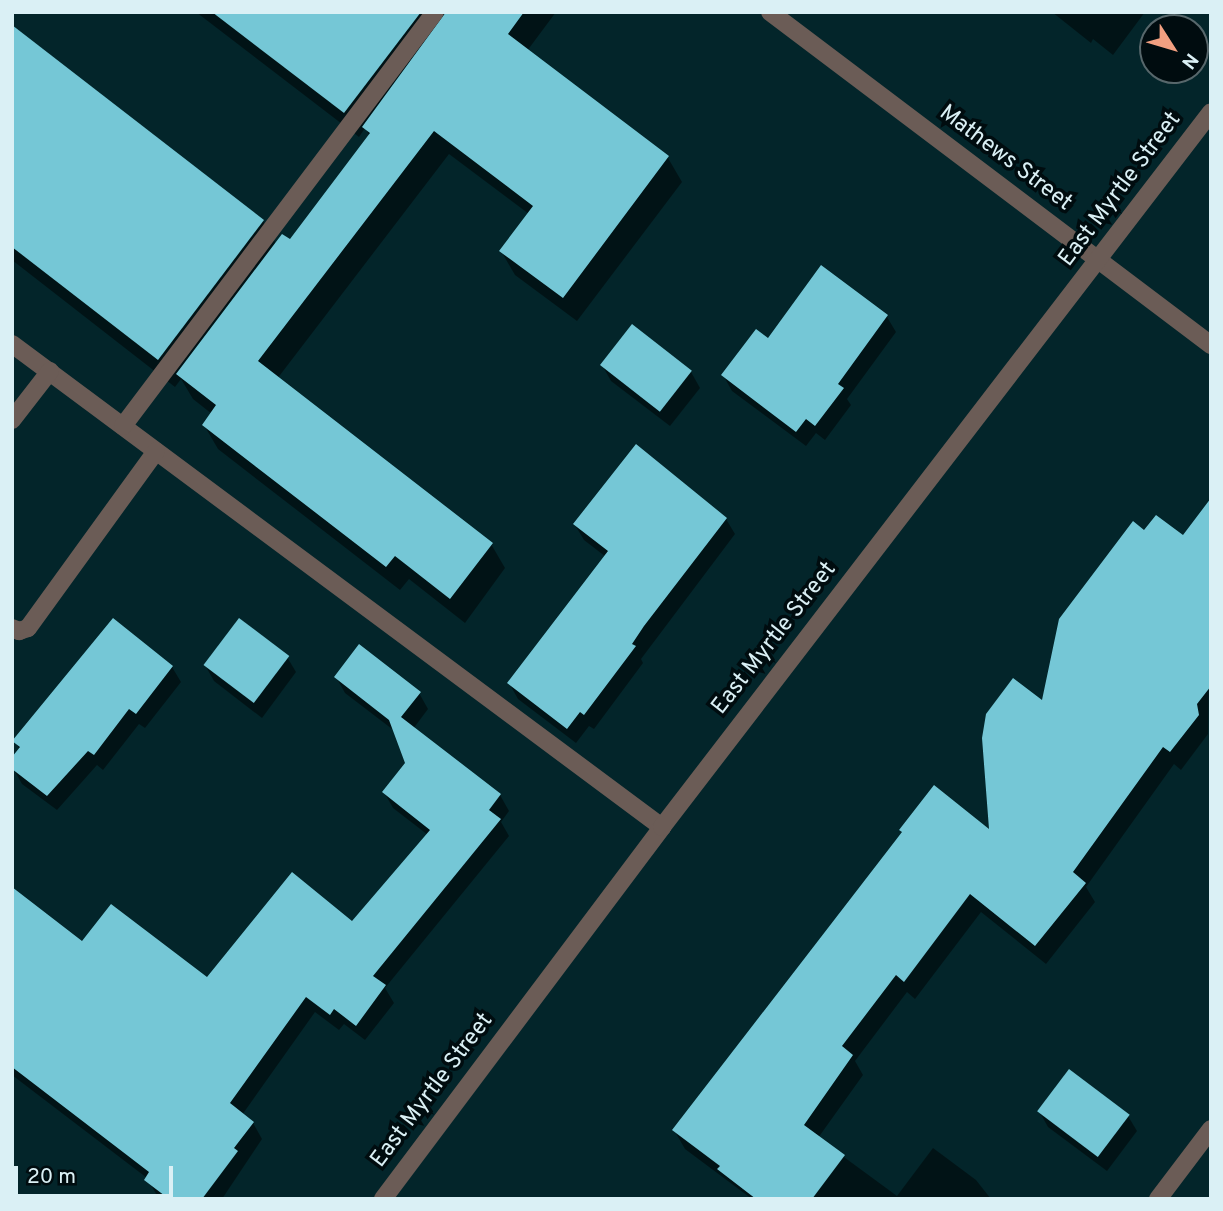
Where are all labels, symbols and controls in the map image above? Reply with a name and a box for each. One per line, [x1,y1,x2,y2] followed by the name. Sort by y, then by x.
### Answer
[1139,14,1209,84] north arrow
[1175,48,1203,73] text: N
[933,100,1077,218] street label: Mathews Street
[1054,107,1188,273] street label: East Myrtle Street
[707,557,843,721] street label: East Myrtle Street
[366,1008,500,1174] street label: East Myrtle Street
[18,1152,177,1196] scale bar
[27,1164,76,1191] text: 20 m

